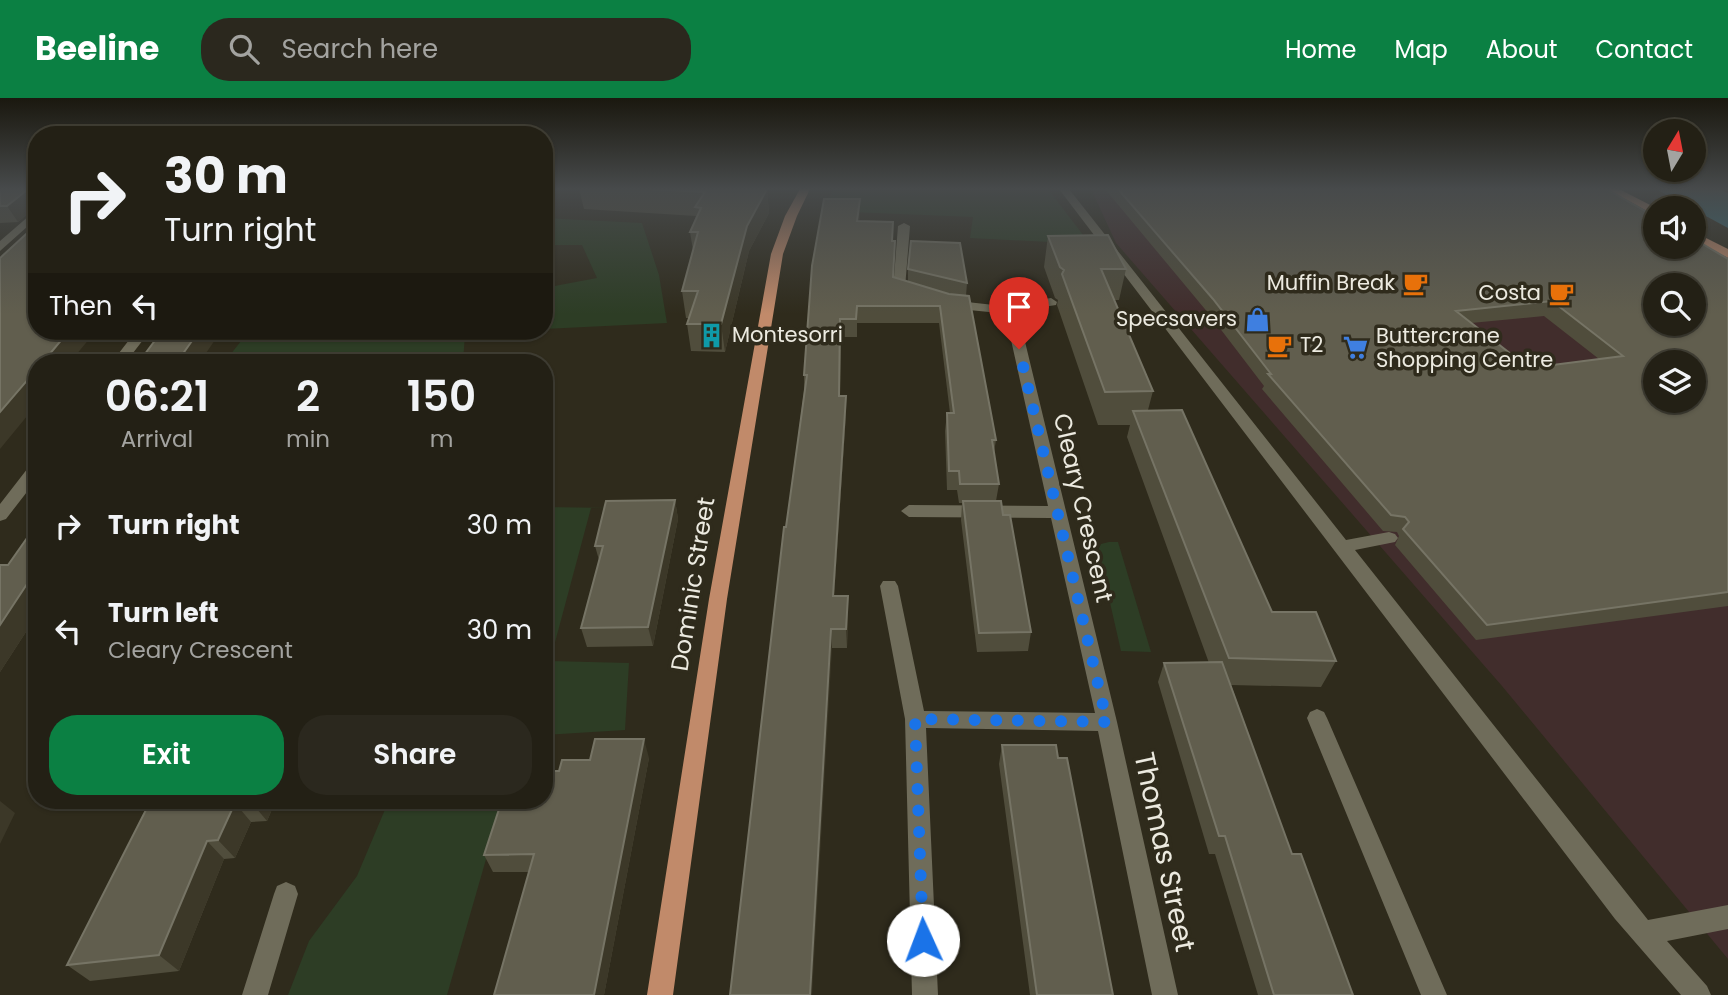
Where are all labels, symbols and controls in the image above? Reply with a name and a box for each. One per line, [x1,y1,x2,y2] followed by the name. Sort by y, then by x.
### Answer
[201,18,691,81] search box
[35,25,159,72] text: Beeline
[225,30,263,68] icon: search
[281,31,438,67] text: Search here
[1285,33,1357,66] text: Home
[1395,33,1448,66] text: Map
[1486,33,1557,66] text: About
[1595,33,1693,66] text: Contact
[1643,119,1706,182] north arrow
[1643,119,1706,413] map controls
[164,142,288,210] text: 30 m
[49,154,140,245] icon: right
[1643,196,1706,259] button: sound
[164,207,316,252] text: Turn right
[1267,268,1395,297] place label: Muffin Break
[1401,269,1429,297] cafe icon: Muffin Break
[1643,273,1706,336] button: search
[989,277,1049,349] pin
[1479,278,1541,307] place label: Costa
[1547,279,1575,307] cafe icon: Costa
[126,287,164,325] icon: left
[49,288,112,324] text: Then
[1000,288,1038,326] icon: arrive
[1116,304,1237,333] place label: Specsavers
[1243,305,1271,333] shop icon: Specsavers
[732,320,843,349] place label: Montesorri
[698,321,726,349] building icon: Montesorri
[1376,321,1553,374] place label: Buttercrane Shopping Centre
[1300,330,1323,359] place label: T2
[1266,331,1294,359] cafe icon: T2
[1342,334,1370,362] supermarket icon: Buttercrane Shopping Centre
[1643,350,1706,413] button: layers
[105,367,209,426] text: 06:21
[296,367,320,426] text: 2
[407,367,476,426] text: 150
[1046,410,1121,606] street label: Cleary Crescent
[121,423,193,455] text: Arrival
[286,423,330,455] text: min
[430,423,453,455] text: m
[662,495,723,673] street label: Dominic Street
[49,507,87,545] icon: right
[108,507,240,543] text: Turn right
[467,507,532,543] text: 30 m
[108,595,219,631] text: Turn left
[49,612,87,650] icon: left
[467,612,532,648] text: 30 m
[108,634,293,666] text: Cleary Crescent
[49,715,284,795] button: Exit
[298,715,532,795] button: Share
[1124,749,1205,955] street label: Thomas Street
[886,903,960,977] position arrow

